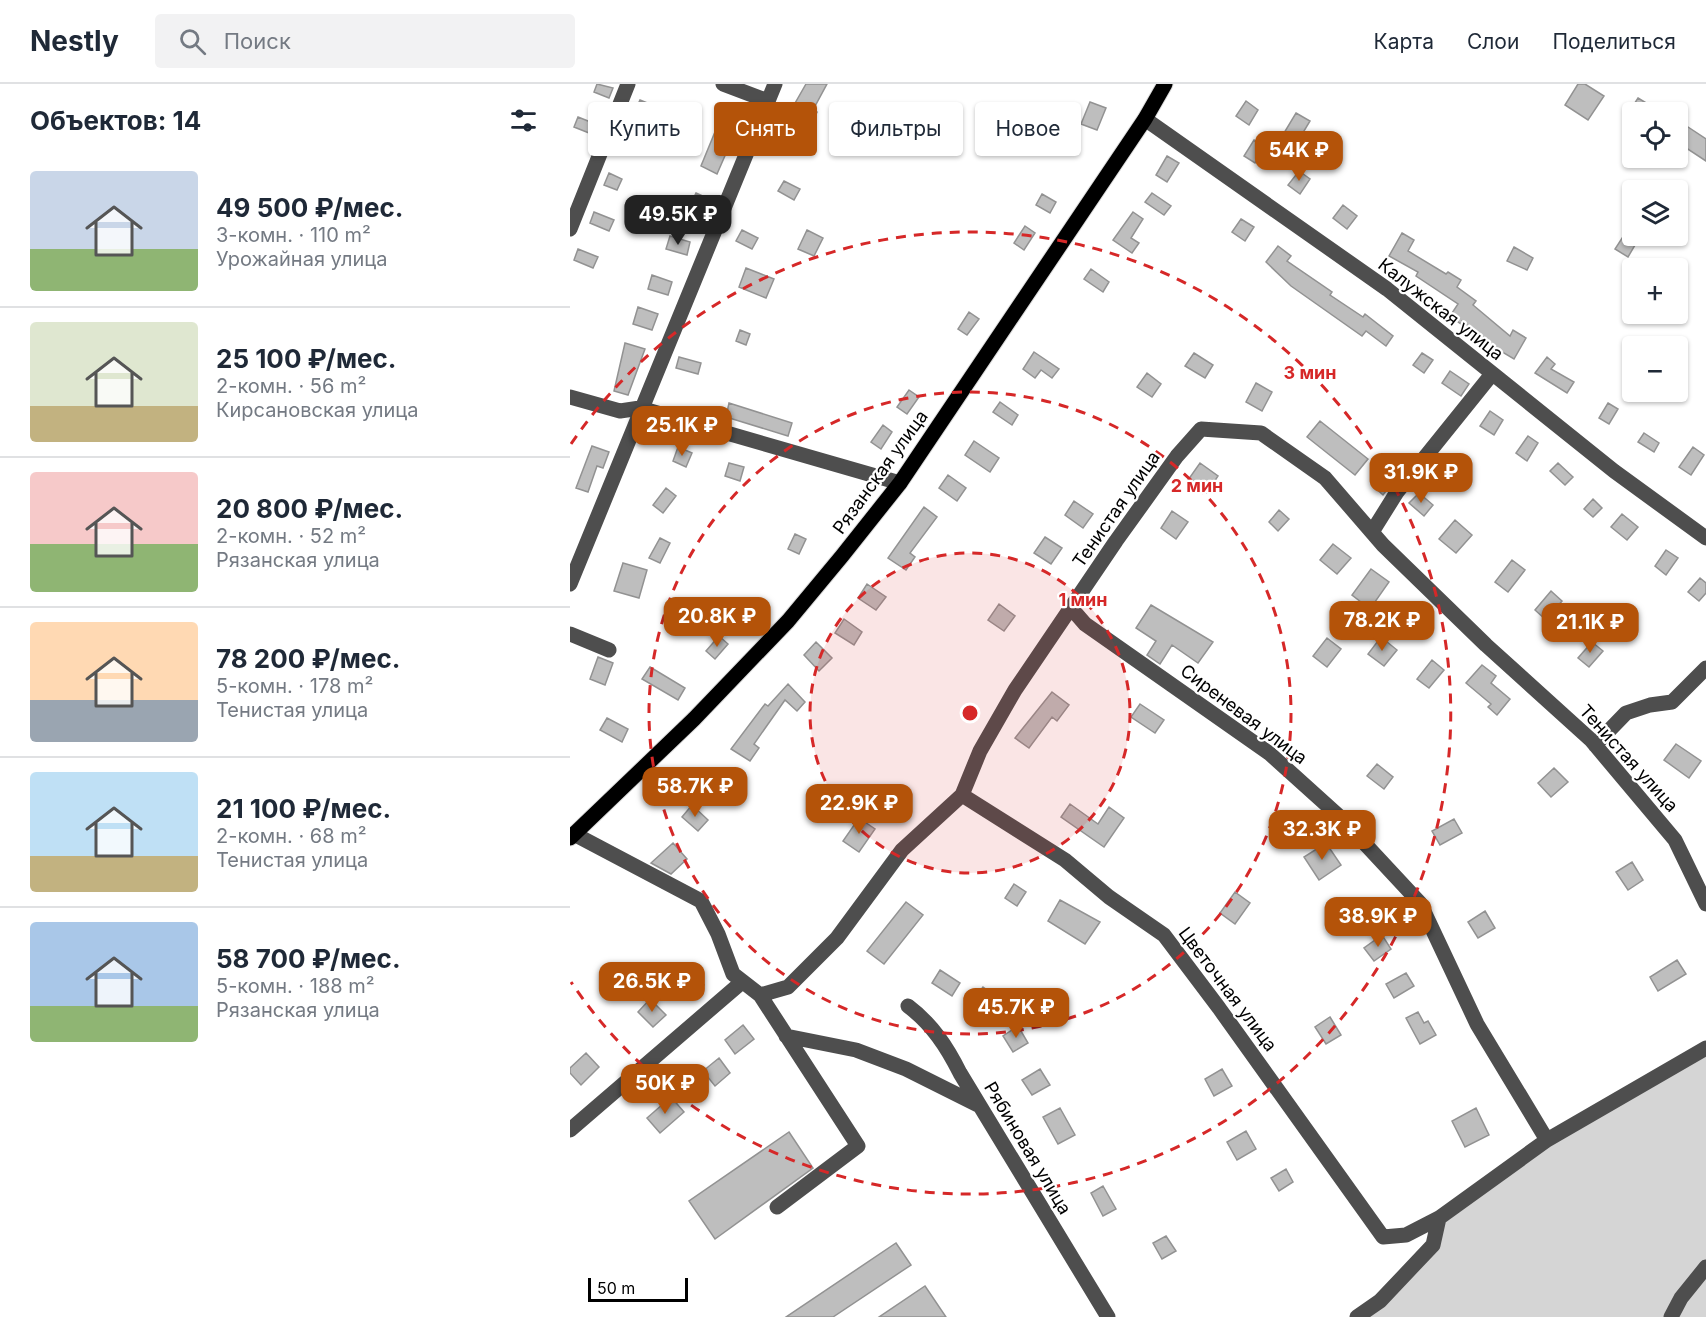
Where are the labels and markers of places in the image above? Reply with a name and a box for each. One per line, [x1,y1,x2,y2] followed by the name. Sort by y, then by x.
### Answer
[1257,131,1341,182] pin: 54K ₽
[623,195,733,246] pin: 49.5K ₽
[627,406,737,457] pin: 25.1K ₽
[1366,453,1476,504] pin: 31.9K ₽
[662,597,772,648] pin: 20.8K ₽
[1327,601,1437,652] pin: 78.2K ₽
[1535,603,1645,654] pin: 21.1K ₽
[960,703,980,723] centre of rings
[640,767,750,818] pin: 58.7K ₽
[804,784,914,835] pin: 22.9K ₽
[1267,810,1377,861] pin: 32.3K ₽
[1323,897,1433,948] pin: 38.9K ₽
[597,962,707,1013] pin: 26.5K ₽
[961,988,1071,1039] pin: 45.7K ₽
[623,1064,707,1115] pin: 50K ₽

